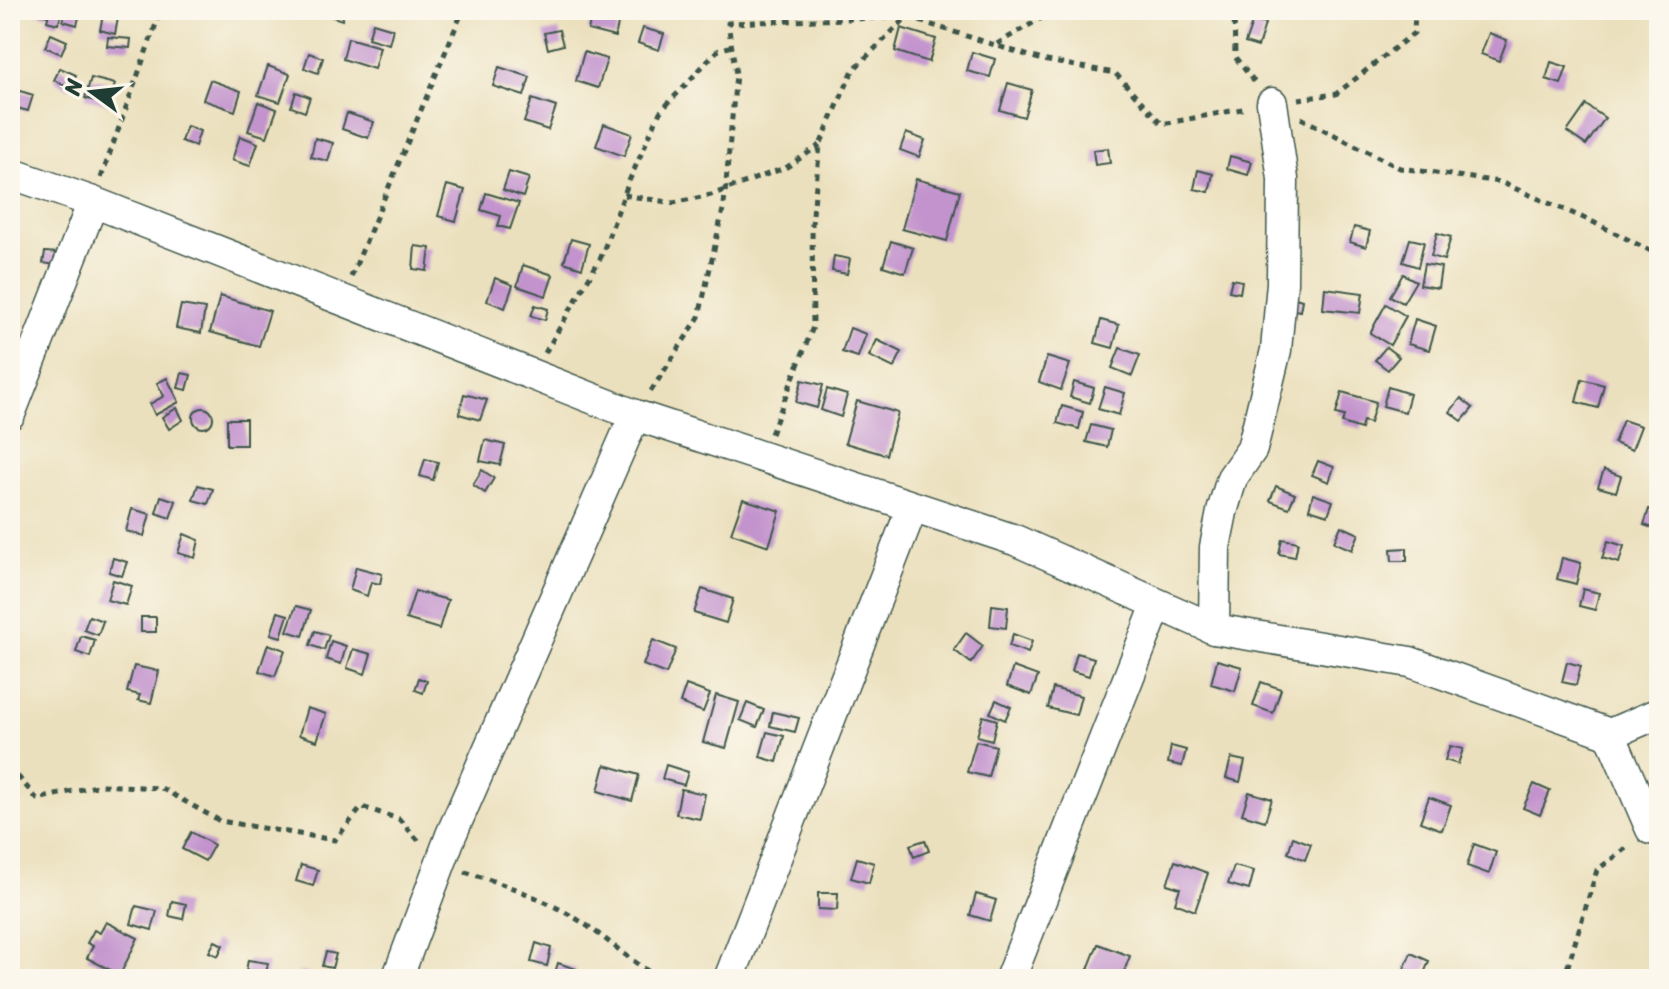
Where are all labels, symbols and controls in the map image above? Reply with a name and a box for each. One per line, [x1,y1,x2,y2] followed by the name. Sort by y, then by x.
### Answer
[52,52,132,132] north arrow
[52,74,94,100] text: N

